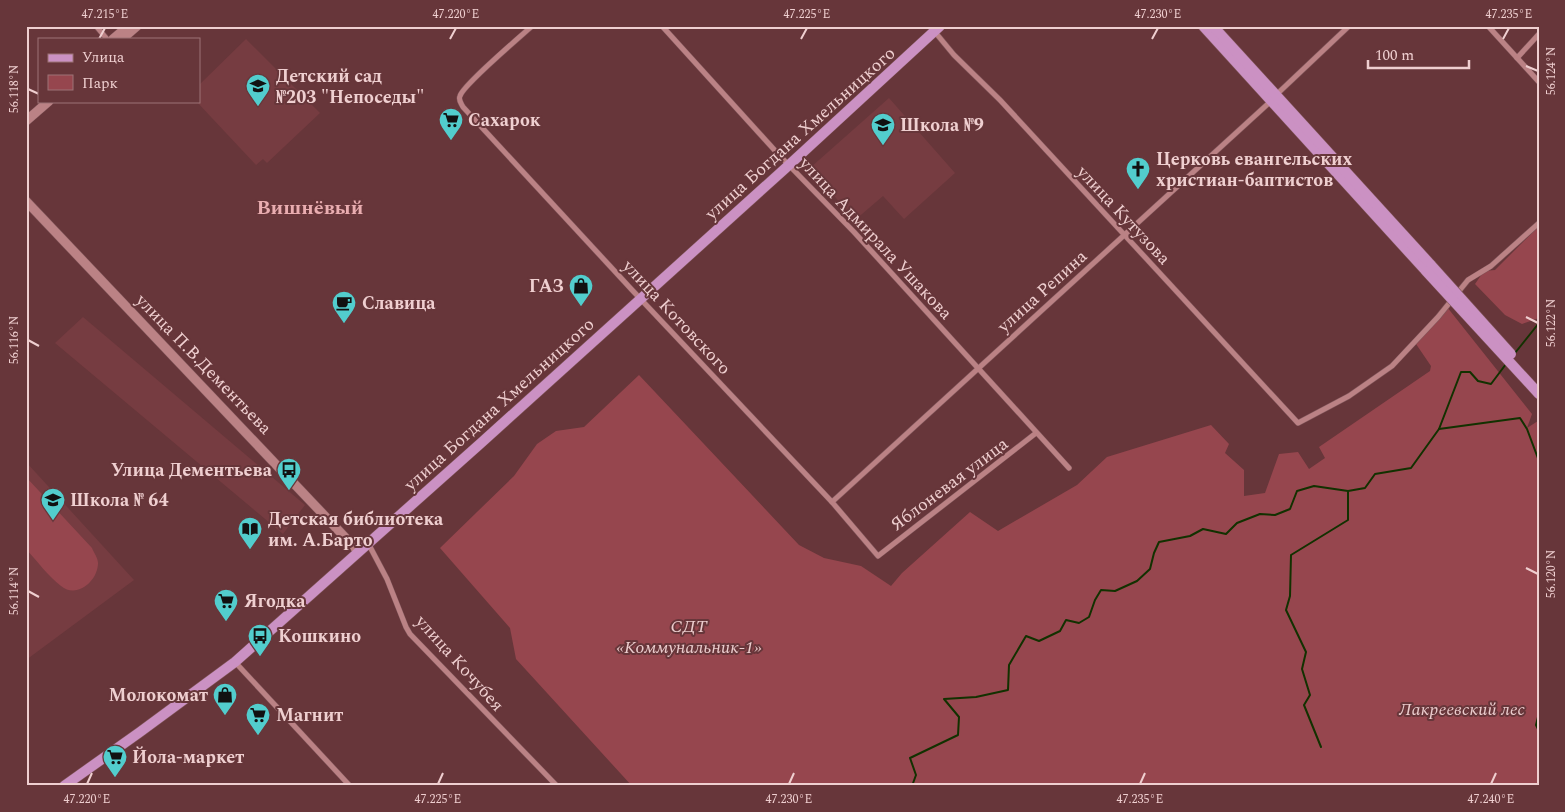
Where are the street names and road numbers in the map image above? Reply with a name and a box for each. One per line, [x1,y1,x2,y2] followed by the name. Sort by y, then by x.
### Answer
[698,40,902,227] street label: улица Богдана Хмельницкого
[792,150,959,326] street label: улица Адмирала Ушакова
[1070,159,1177,271] street label: улица Кутузова
[991,243,1094,340] street label: улица Репина
[615,253,737,381] street label: улица Котовского
[128,287,278,441] street label: улица П.В.Дементьева
[397,311,601,498] street label: улица Богдана Хмельницкого
[884,431,1014,538] street label: Яблоневая улица
[408,608,510,718] street label: улица Кочубея

